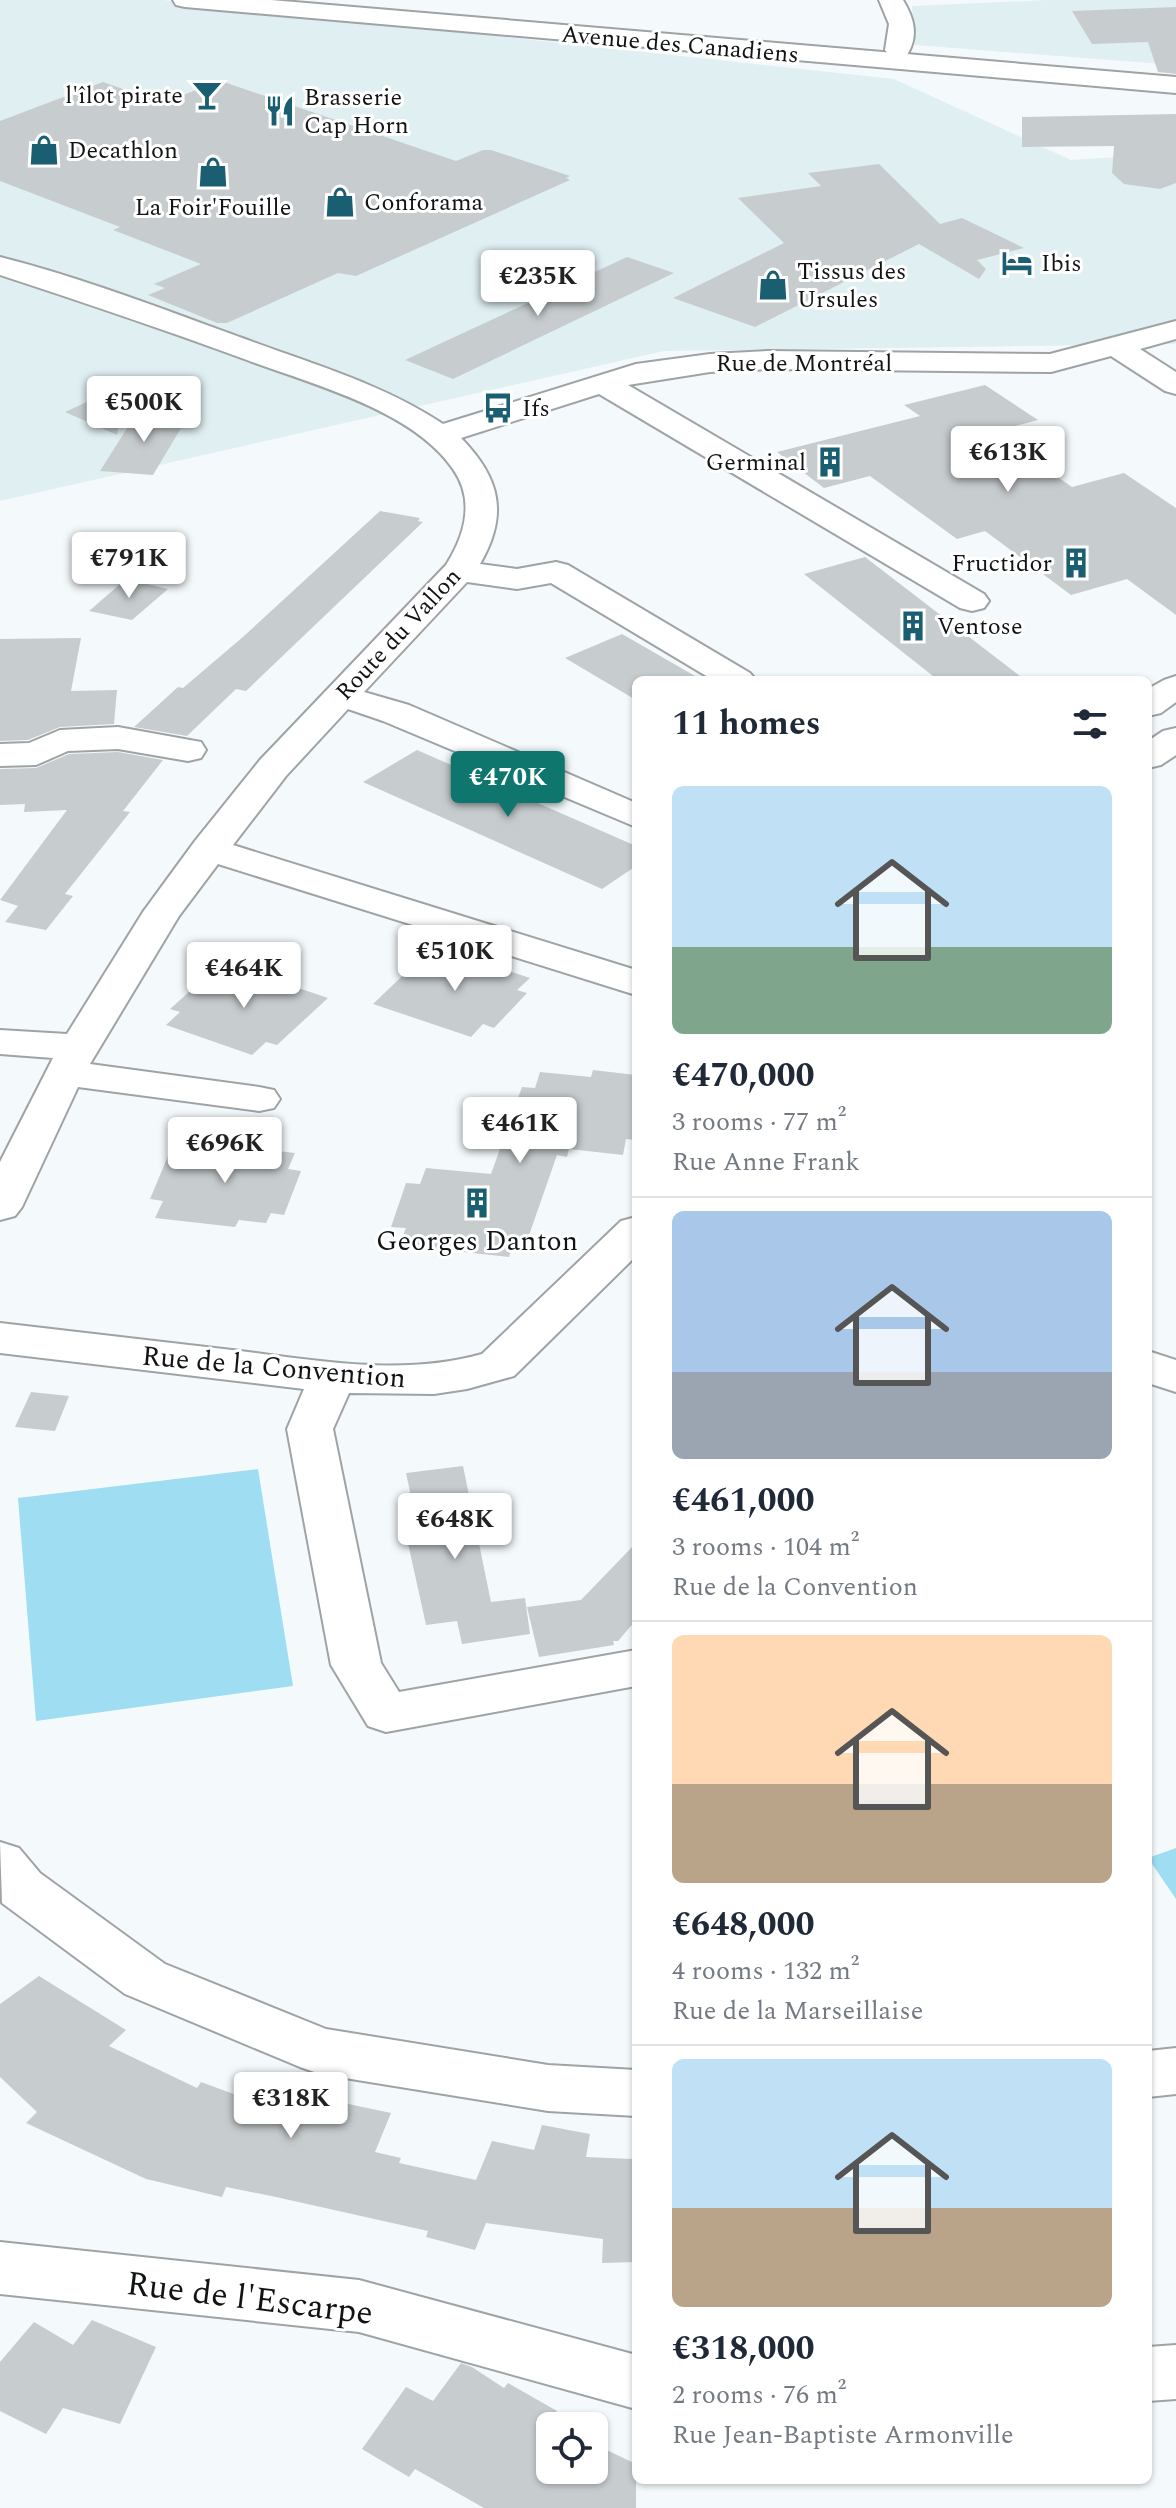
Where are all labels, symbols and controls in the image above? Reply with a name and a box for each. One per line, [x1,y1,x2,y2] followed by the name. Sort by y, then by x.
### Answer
[560,17,800,73] street label: Avenue des Canadiens
[65,78,183,114] place label: l'îlot pirate
[190,78,224,112] bar icon: l'îlot pirate
[304,80,409,144] place label: Brasserie Cap Horn
[263,94,297,128] restaurant icon: Brasserie Cap Horn
[27,133,61,167] shop icon: Decathlon
[68,133,178,169] place label: Decathlon
[196,155,230,189] shop icon: La Foir'Fouille
[323,185,357,219] shop icon: Conforama
[364,185,483,221] place label: Conforama
[135,190,291,226] place label: La Foir'Fouille
[1000,246,1034,280] hotel icon: Ibis
[1041,246,1082,282] place label: Ibis
[482,250,594,318] pin: €235K
[797,254,906,318] place label: Tissus des Ursules
[499,256,577,296] text: €235K
[756,268,790,302] shop icon: Tissus des Ursules
[716,346,892,382] street label: Rue de Montréal
[88,376,200,444] pin: €500K
[105,382,183,422] text: €500K
[481,391,515,425] bus stop icon: Ifs
[522,391,550,427] place label: Ifs
[952,426,1064,494] pin: €613K
[969,432,1047,472] text: €613K
[706,445,806,481] place label: Germinal
[813,445,847,479] building icon: Germinal
[73,532,185,600] pin: €791K
[90,538,168,578] text: €791K
[952,546,1052,582] place label: Fructidor
[1059,546,1093,580] building icon: Fructidor
[327,560,470,709] street label: Route du Vallon
[896,609,930,643] building icon: Ventose
[937,609,1023,645] place label: Ventose
[672,698,821,750] text: 11 homes
[1068,702,1112,746] icon: filters
[452,751,564,819] pin: €470K
[469,757,547,797] text: €470K
[820,838,964,982] icon: home
[399,925,511,993] pin: €510K
[416,931,494,971] text: €510K
[188,942,300,1010] pin: €464K
[205,948,283,988] text: €464K
[672,1050,815,1102] text: €470,000
[464,1097,576,1165] pin: €461K
[672,1102,846,1142] text: 3 rooms · 77 m²
[481,1103,559,1143] text: €461K
[169,1117,281,1185] pin: €696K
[186,1123,264,1163] text: €696K
[672,1142,860,1182] text: Rue Anne Frank
[460,1186,494,1220] building icon: Georges Danton
[376,1220,578,1263] place label: Georges Danton
[820,1263,964,1407] icon: home
[140,1335,408,1400] street label: Rue de la Convention
[672,1475,815,1527] text: €461,000
[399,1493,511,1561] pin: €648K
[416,1499,494,1539] text: €648K
[672,1527,859,1567] text: 3 rooms · 104 m²
[672,1567,918,1607] text: Rue de la Convention
[820,1687,964,1831] icon: home
[672,1899,815,1951] text: €648,000
[672,1951,859,1991] text: 4 rooms · 132 m²
[672,1991,923,2031] text: Rue de la Marseillaise
[235,2072,347,2140] pin: €318K
[252,2078,330,2118] text: €318K
[820,2111,964,2255] icon: home
[123,2258,376,2340] street label: Rue de l'Escarpe
[672,2323,815,2375] text: €318,000
[672,2375,846,2415] text: 2 rooms · 76 m²
[536,2412,608,2484] map controls
[536,2412,608,2484] button: locate
[672,2415,1014,2455] text: Rue Jean-Baptiste Armonville

